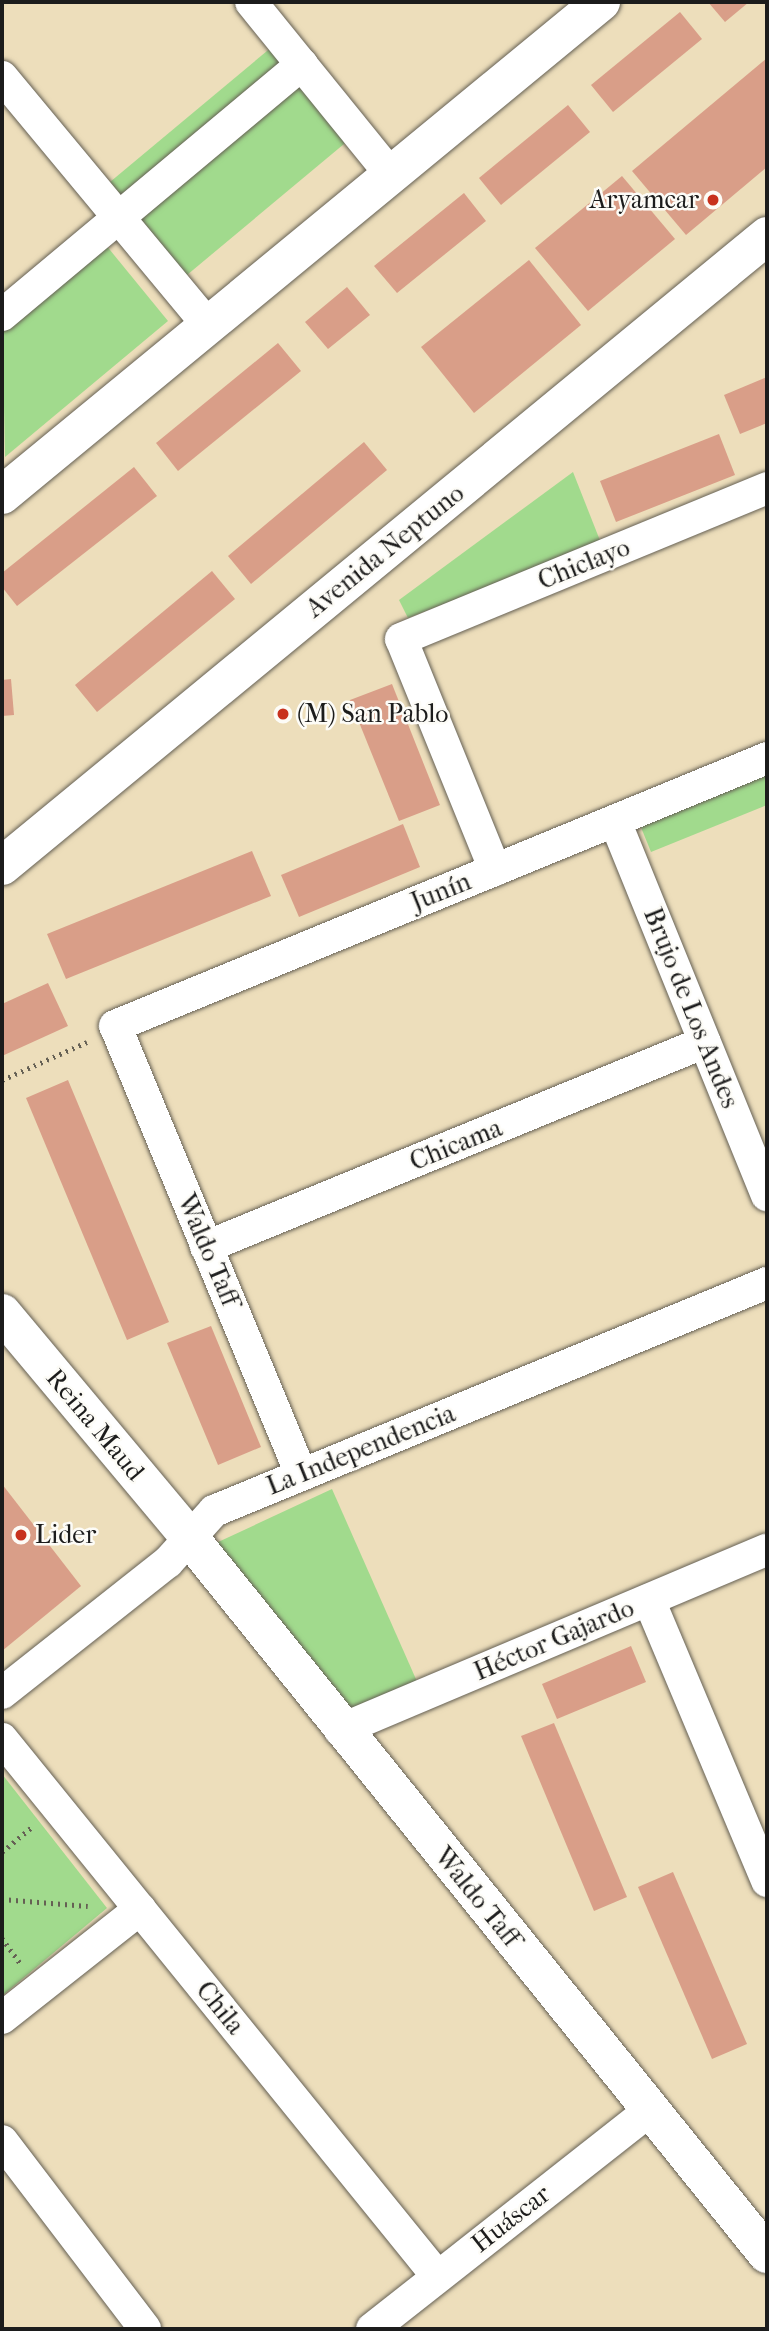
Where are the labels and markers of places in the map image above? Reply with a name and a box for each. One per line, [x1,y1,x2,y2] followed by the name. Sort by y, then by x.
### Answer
[589,184,699,216] place label: Aryamcar
[705,192,721,208] marker: Aryamcar
[297,698,448,730] place label: (M) San Pablo
[275,706,291,722] marker: (M) San Pablo
[35,1519,96,1551] place label: Lider
[13,1527,29,1543] marker: Lider

